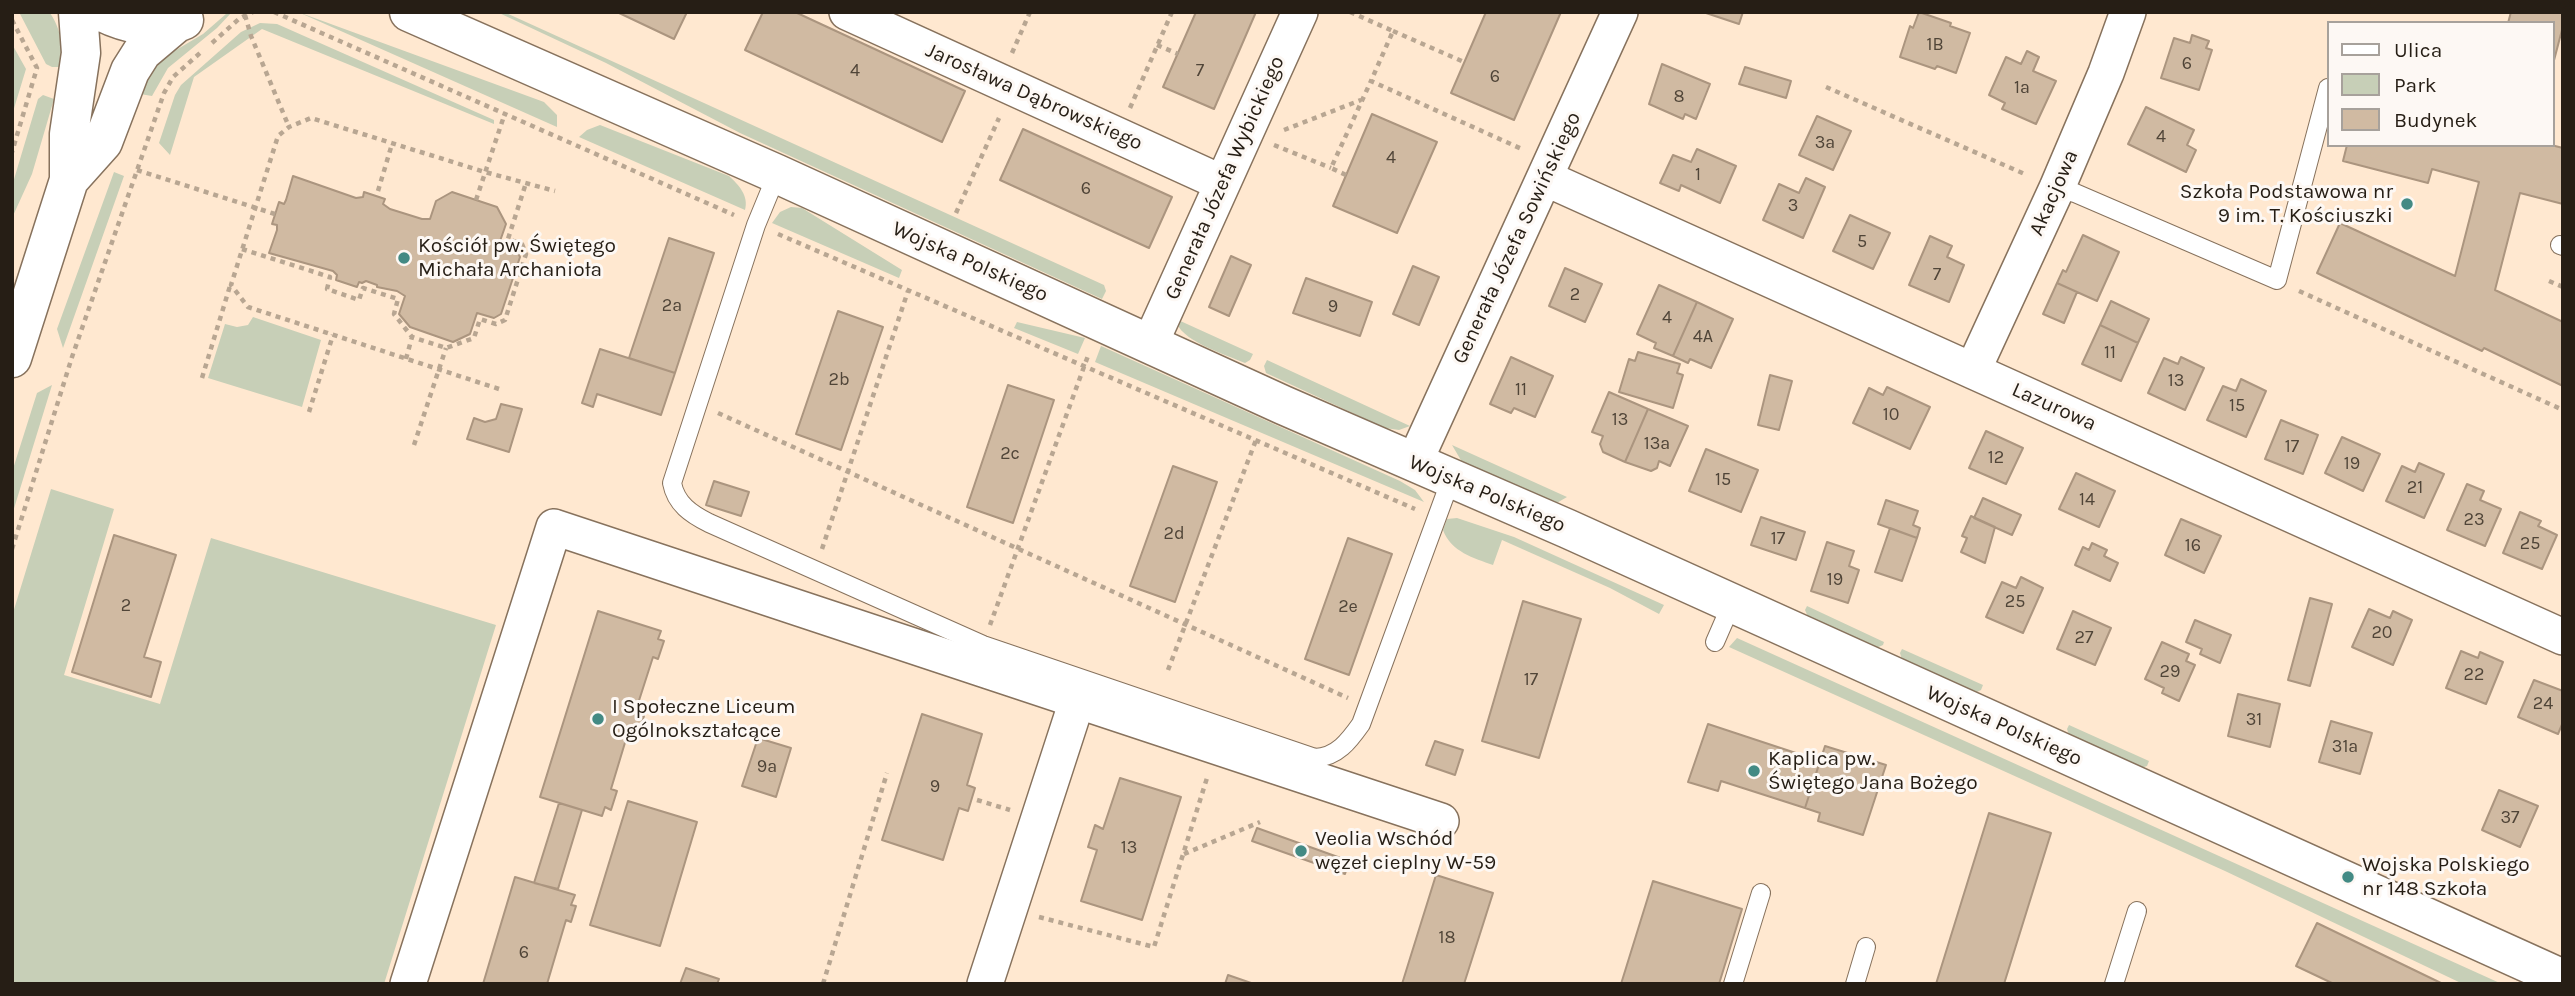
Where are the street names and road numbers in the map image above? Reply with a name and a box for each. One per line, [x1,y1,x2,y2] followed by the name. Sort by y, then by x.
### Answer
[922,38,1146,156] street label: Jarosława Dąbrowskiego
[1160,52,1290,304] street label: Generała Józefa Wybickiego
[1447,108,1587,368] street label: Generała Józefa Sowińskiego
[2024,146,2084,240] street label: Akacjowa
[888,216,1052,308] street label: Wojska Polskiego
[2008,377,2100,437] street label: Lazurowa
[1405,450,1569,538] street label: Wojska Polskiego
[1922,680,2086,772] street label: Wojska Polskiego

